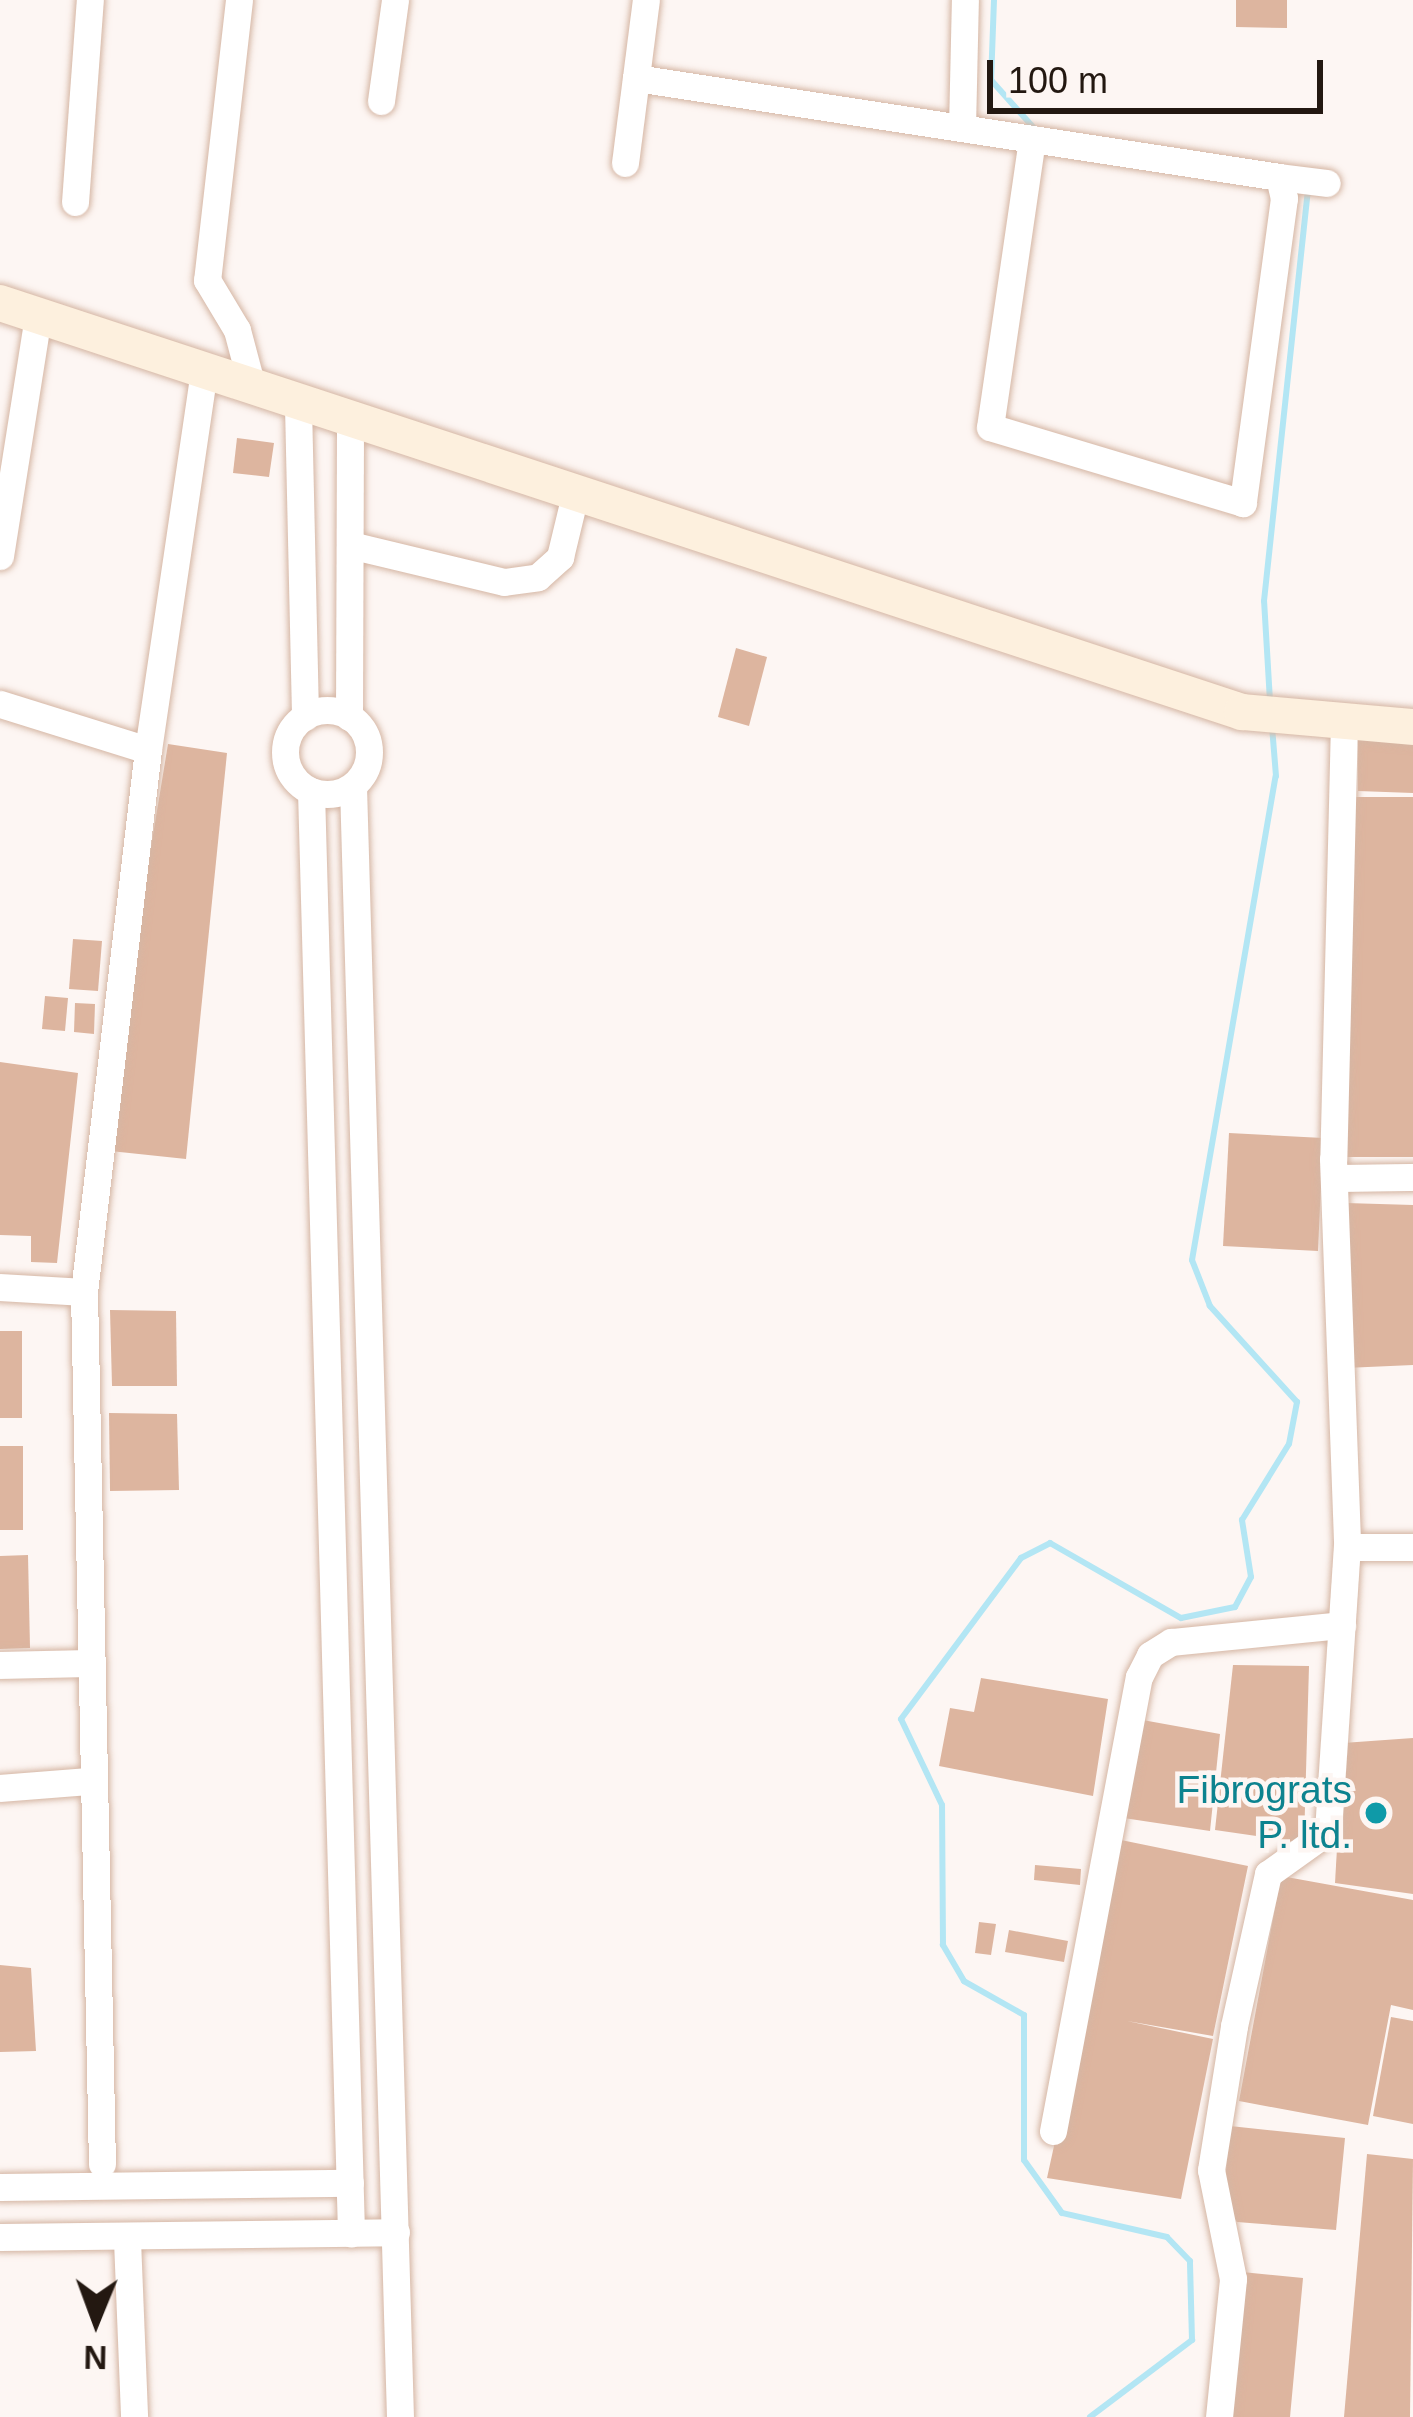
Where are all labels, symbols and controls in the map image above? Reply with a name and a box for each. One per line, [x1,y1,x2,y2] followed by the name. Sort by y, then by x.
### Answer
[993,36,1329,110] scale bar
[1008,60,1108,101] text: 100 m
[1176,1768,1352,1859] place label: Fibrograts P. ltd.
[1363,1800,1389,1826] marker: Fibrograts P. ltd.
[36,2261,156,2381] north arrow
[83,2339,108,2376] text: N

